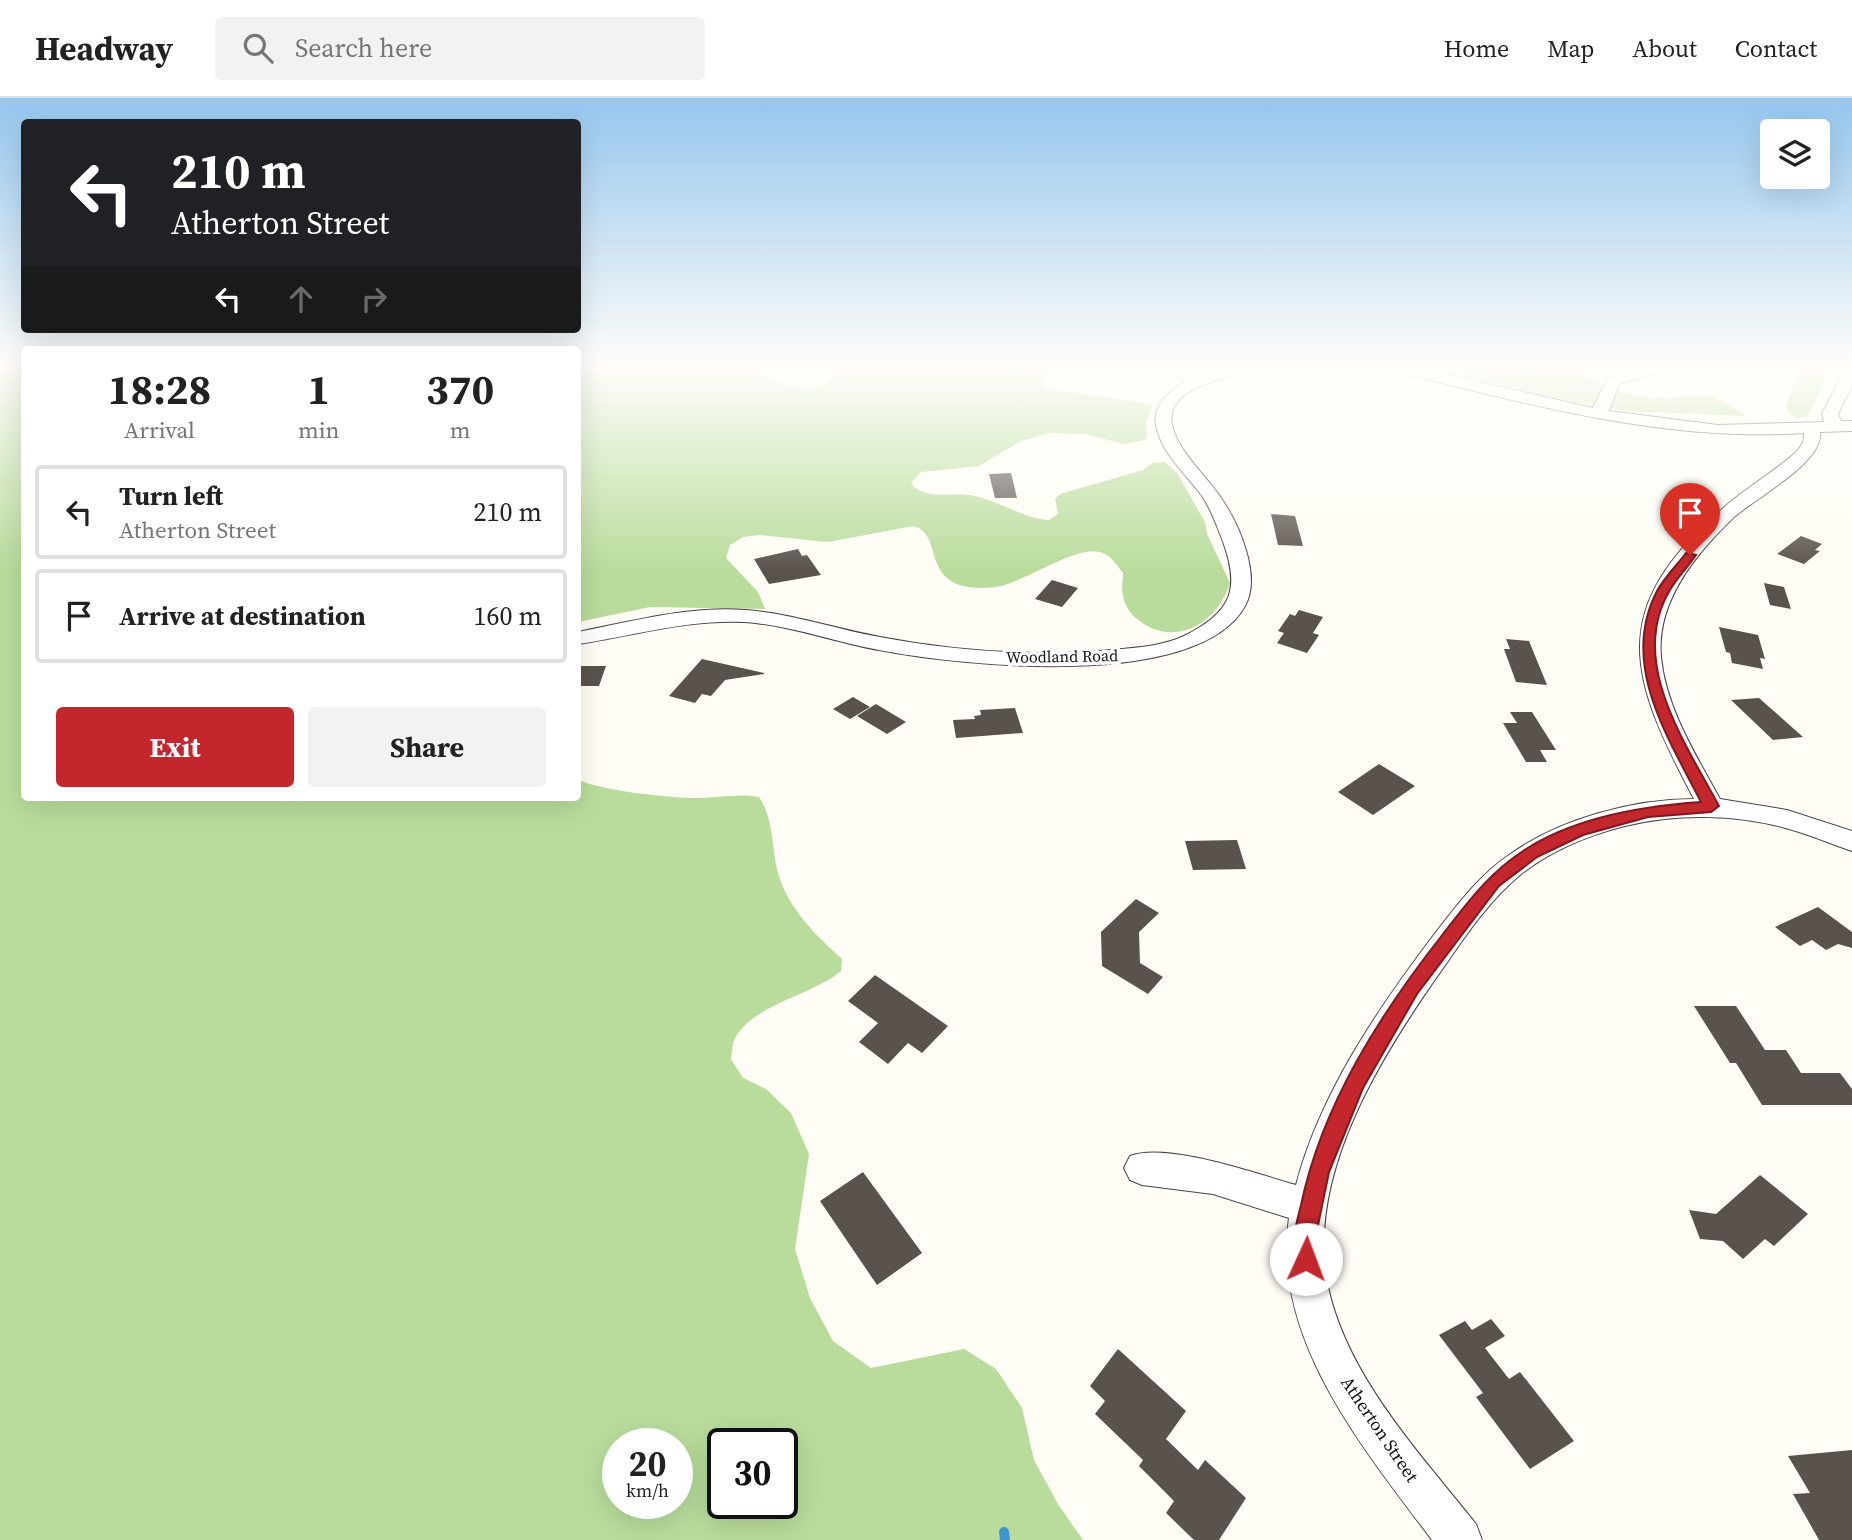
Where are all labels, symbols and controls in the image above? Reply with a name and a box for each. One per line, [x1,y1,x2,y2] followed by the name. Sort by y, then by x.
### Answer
[215,17,705,80] search box
[35,26,173,71] text: Headway
[239,29,277,67] icon: search
[295,30,432,66] text: Search here
[1444,32,1509,65] text: Home
[1547,32,1594,65] text: Map
[1632,32,1697,65] text: About
[1735,32,1817,65] text: Contact
[1760,119,1830,189] map controls
[1760,119,1830,189] button: layers
[171,137,306,204] text: 210 m
[56,147,147,238] icon: left
[171,201,389,245] text: Atherton Street
[209,280,247,318] icon: left
[282,280,320,318] icon: ahead
[355,280,393,318] icon: right
[108,360,211,418] text: 18:28
[307,360,330,418] text: 1
[426,360,494,418] text: 370
[124,414,195,446] text: Arrival
[298,414,339,446] text: min
[450,414,471,446] text: m
[119,478,223,514] text: Turn left
[1660,483,1720,555] pin
[60,493,98,531] icon: left
[474,494,542,530] text: 210 m
[1671,494,1709,532] icon: arrive
[119,514,276,546] text: Atherton Street
[60,597,98,635] icon: arrive
[119,598,366,634] text: Arrive at destination
[474,598,542,634] text: 160 m
[1006,644,1118,668] street label: Woodland Road
[56,707,294,787] button: Exit
[308,707,546,787] button: Share
[1269,1222,1343,1296] position arrow
[1335,1371,1425,1487] street label: Atherton Street
[707,1428,798,1519] speed limit sign: 30
[629,1440,666,1488] text: 20
[626,1478,669,1503] text: km/h

